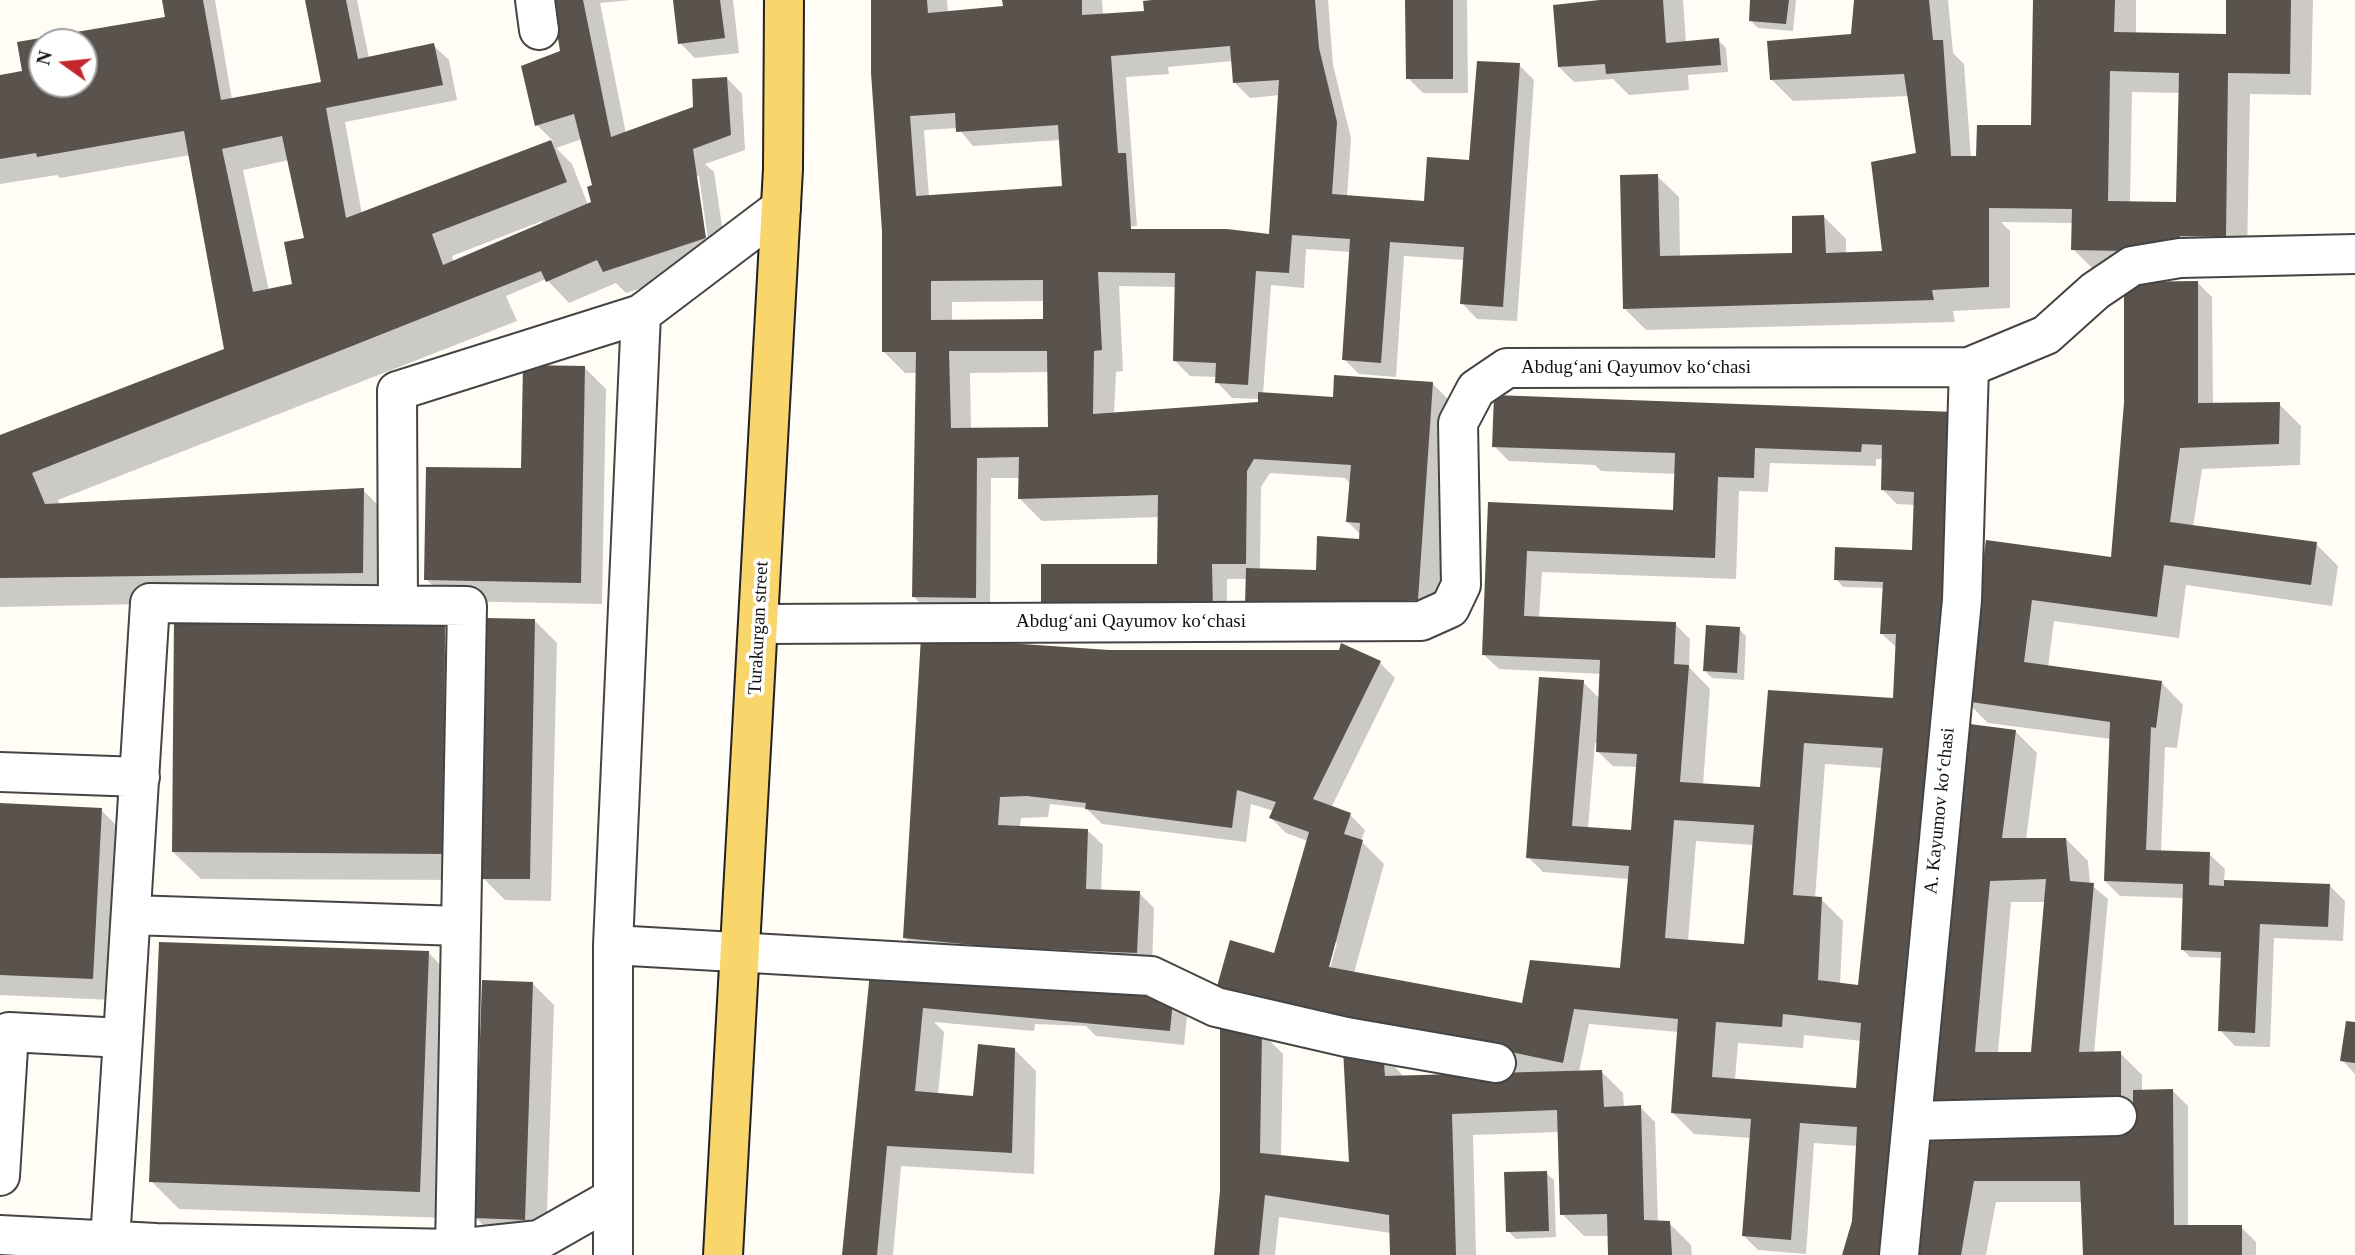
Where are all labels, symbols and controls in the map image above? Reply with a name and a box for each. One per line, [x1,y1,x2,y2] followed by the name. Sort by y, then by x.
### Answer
[28,28,98,98] north arrow
[32,49,56,67] text: N
[1521,357,1751,379] street label: Abdug‘ani Qayumov ko‘chasi
[744,561,774,695] street label: Turakurgan street
[1016,611,1246,633] street label: Abdug‘ani Qayumov ko‘chasi
[1920,727,1960,895] street label: A. Kayumov koʻchasi

